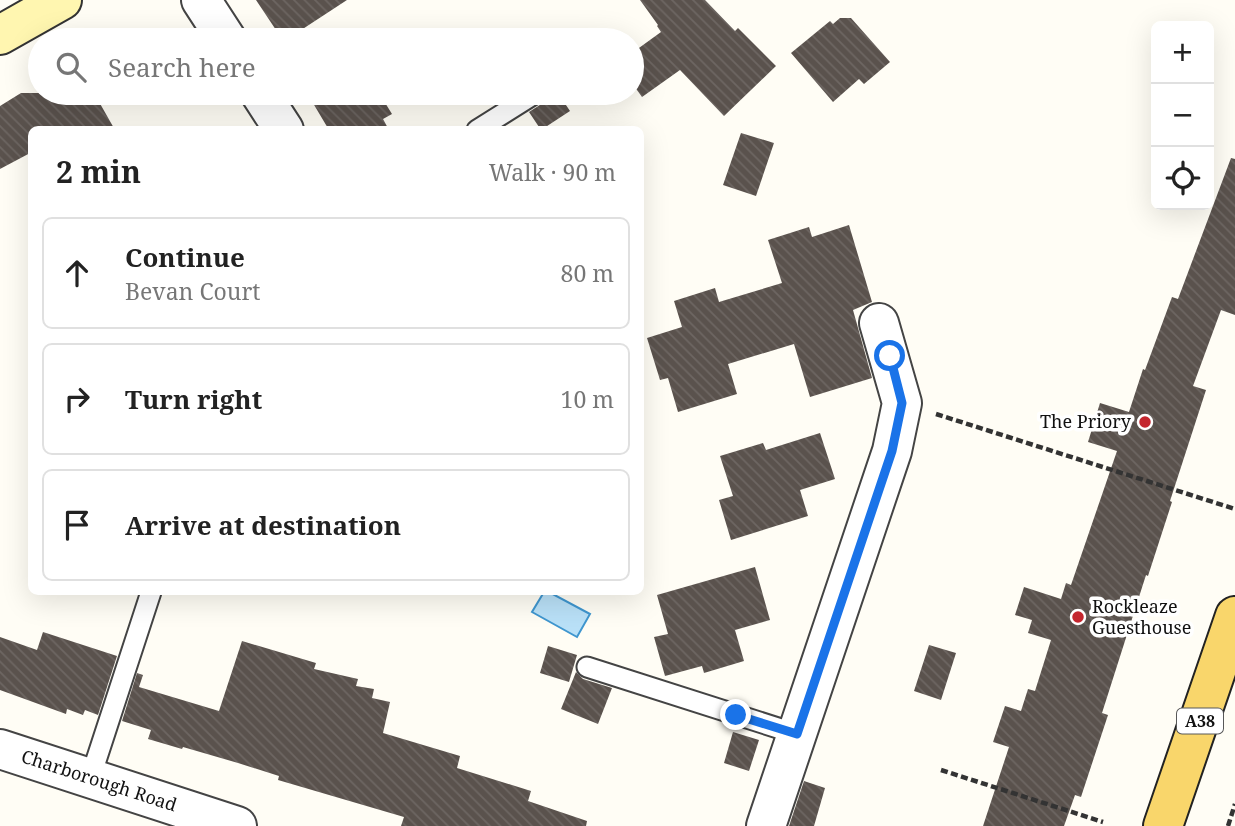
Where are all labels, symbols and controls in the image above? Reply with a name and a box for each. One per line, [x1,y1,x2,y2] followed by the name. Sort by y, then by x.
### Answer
[1151,21,1214,210] map controls
[1151,21,1214,84] button: +
[28,28,644,105] search box
[52,48,90,86] icon: search
[108,49,256,85] text: Search here
[1151,84,1214,147] button: −
[1151,147,1214,210] button: locate
[56,151,141,192] text: 2 min
[489,156,616,188] text: Walk · 90 m
[125,239,245,275] text: Continue
[58,254,96,292] icon: ahead
[561,257,614,289] text: 80 m
[125,275,260,307] text: Bevan Court
[874,340,905,371] route start
[58,380,96,418] icon: right
[125,381,262,417] text: Turn right
[561,383,614,415] text: 10 m
[1040,409,1132,433] place label: The Priory
[1137,414,1153,430] marker: The Priory
[58,506,96,544] icon: arrive
[125,507,401,543] text: Arrive at destination
[1092,594,1191,639] place label: Rockleaze Guesthouse
[1070,609,1086,625] marker: Rockleaze Guesthouse
[720,699,751,730] route end
[1177,708,1223,734] road number: A38
[19,744,180,816] street label: Charborough Road

